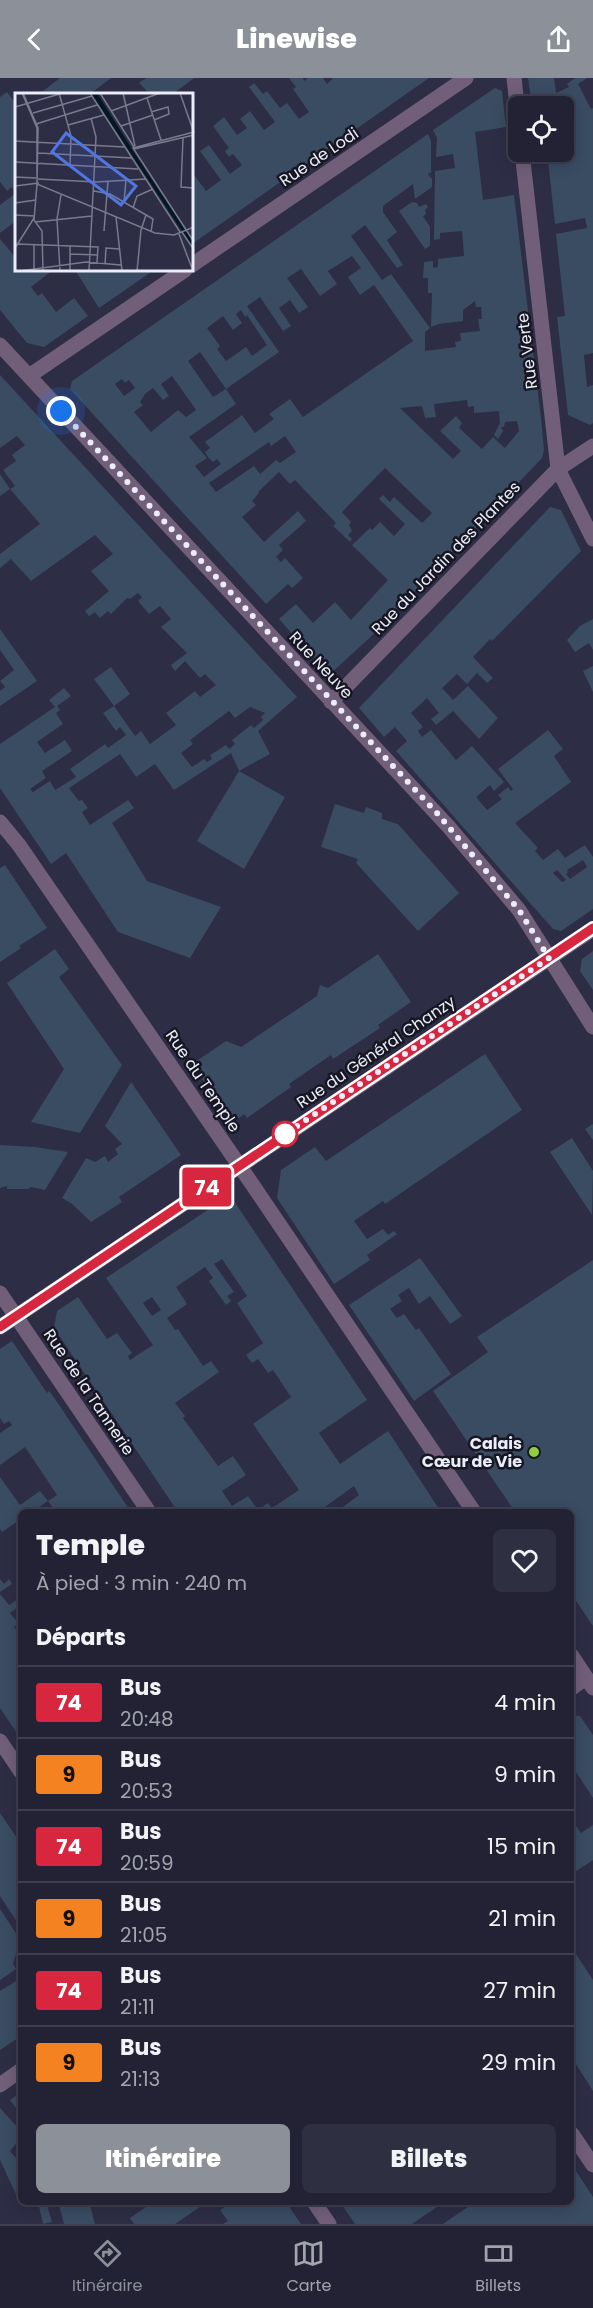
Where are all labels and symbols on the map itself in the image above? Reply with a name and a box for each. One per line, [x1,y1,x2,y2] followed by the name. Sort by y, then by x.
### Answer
[15,93,194,272] inset map
[275,122,363,192] street label: Rue de Lodi
[511,312,543,390] street label: Rue Verte
[46,396,76,426] your location
[366,476,526,640] street label: Rue du Jardin des Plantes
[284,626,358,704] street label: Rue Neuve
[292,990,460,1114] street label: Rue du Général Chanzy
[160,1025,246,1137] street label: Rue du Temple
[272,1121,298,1147] unlabelled marker
[180,1168,234,1206] line badge: 74
[38,1324,140,1460] street label: Rue de la Tannerie
[422,1432,522,1473] place label: Calais Cœur de Vie
[527,1445,541,1459] marker: Calais Cœur de Vie

